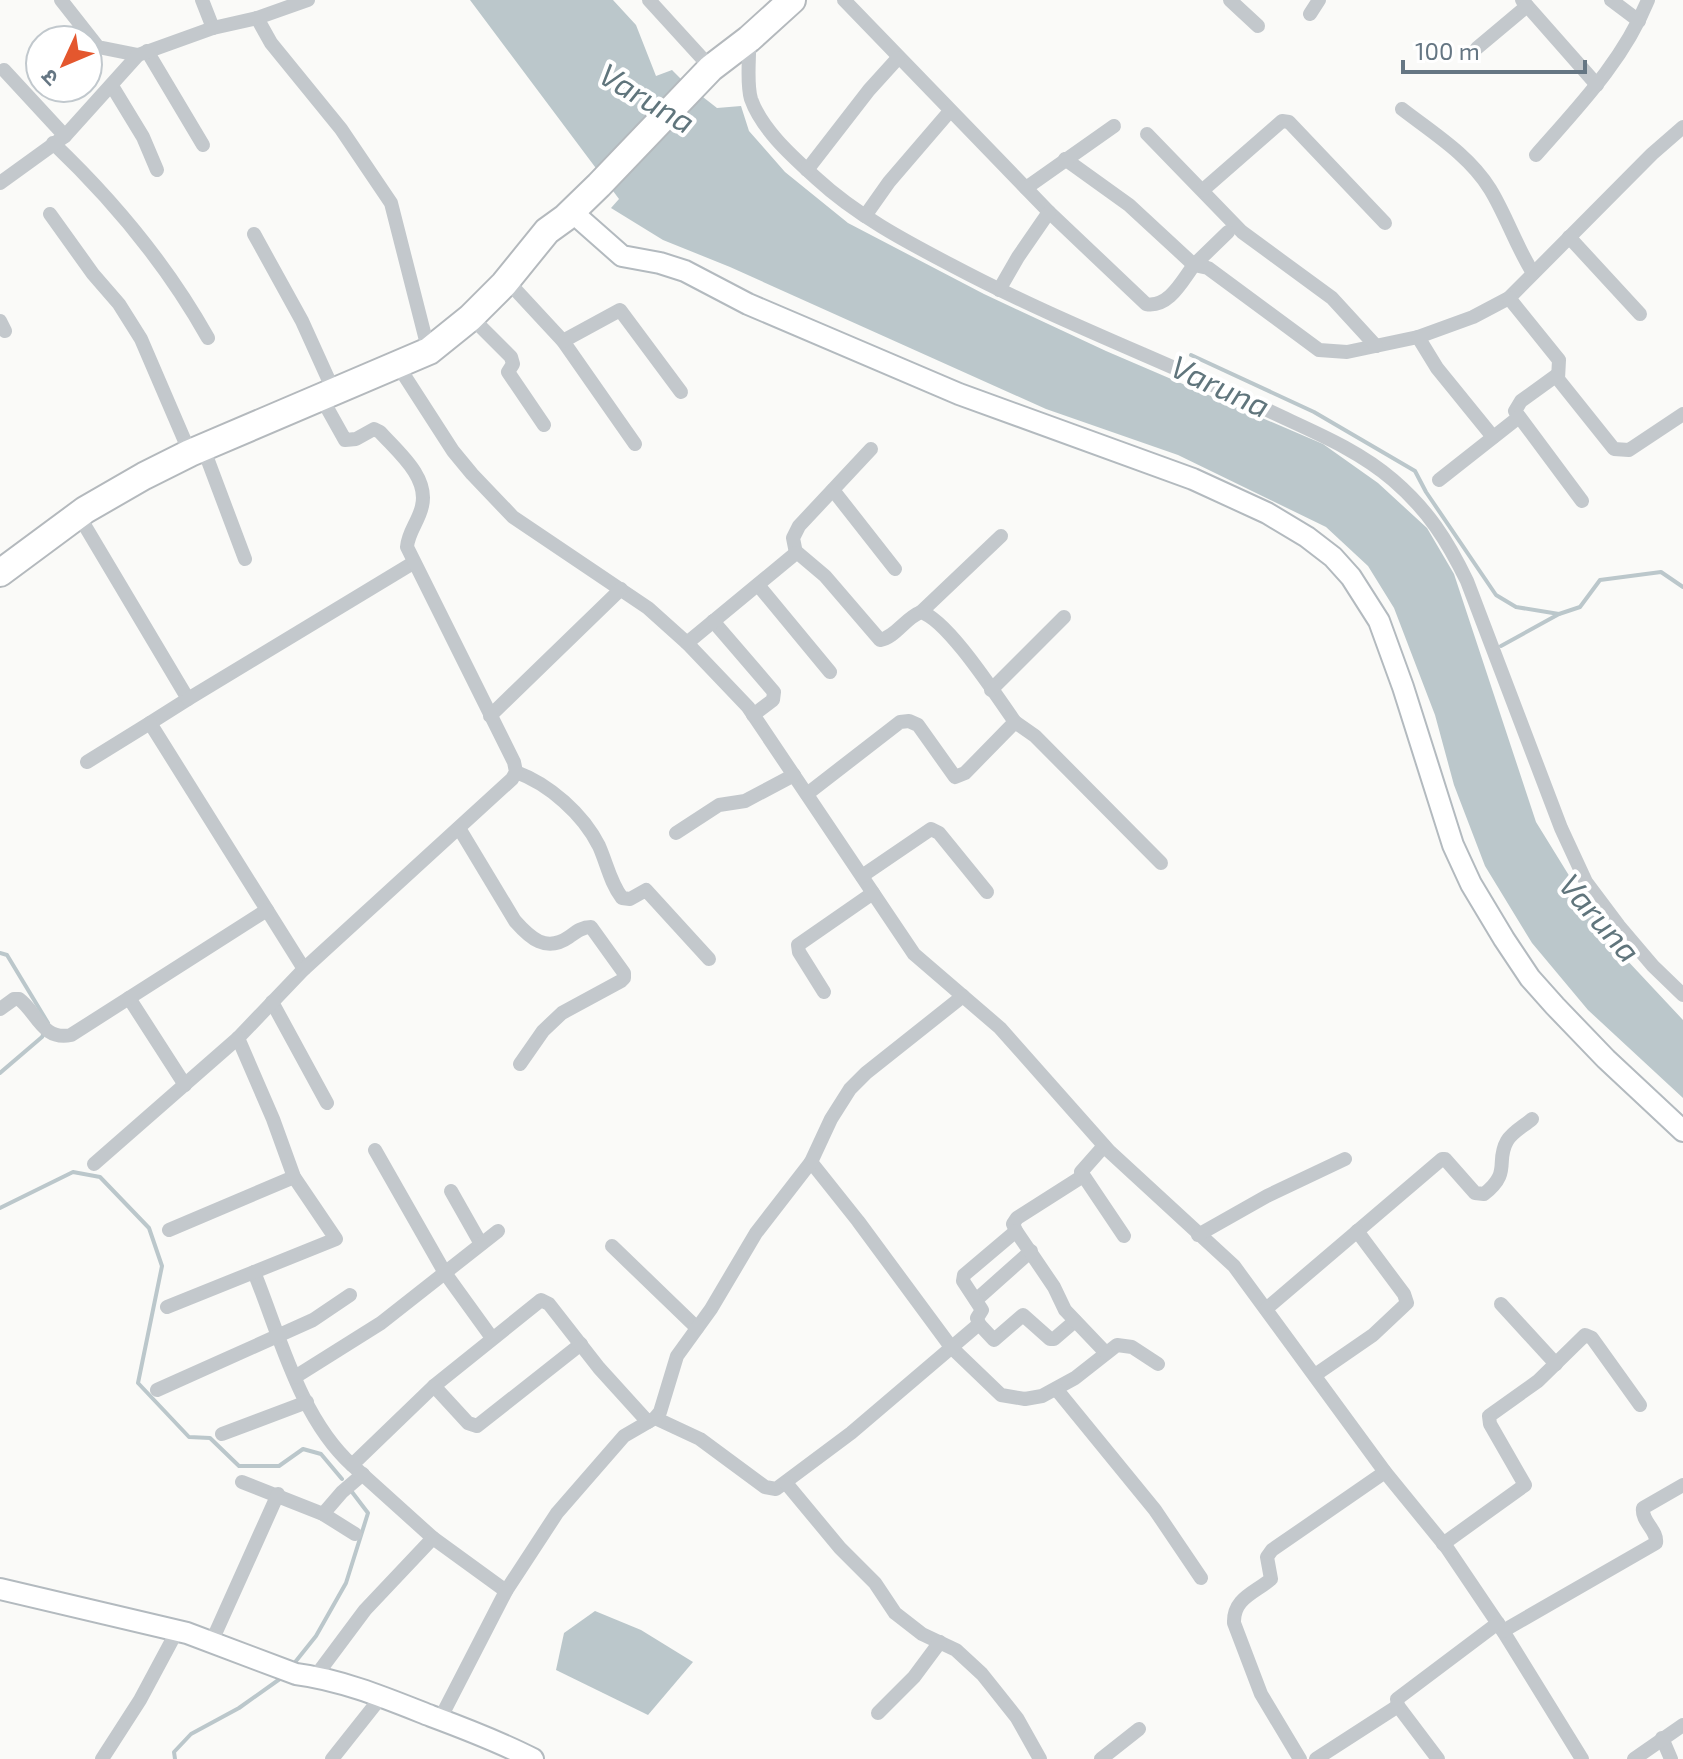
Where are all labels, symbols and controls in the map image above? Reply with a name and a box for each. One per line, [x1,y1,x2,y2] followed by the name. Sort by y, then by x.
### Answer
[24,24,104,104] north arrow
[1403,24,1585,74] scale bar
[1415,36,1480,65] text: 100 m
[594,54,702,140] water label: Varuna
[34,64,63,92] text: उ
[1166,346,1276,424] water label: Varuna
[1552,865,1650,969] water label: Varuna

